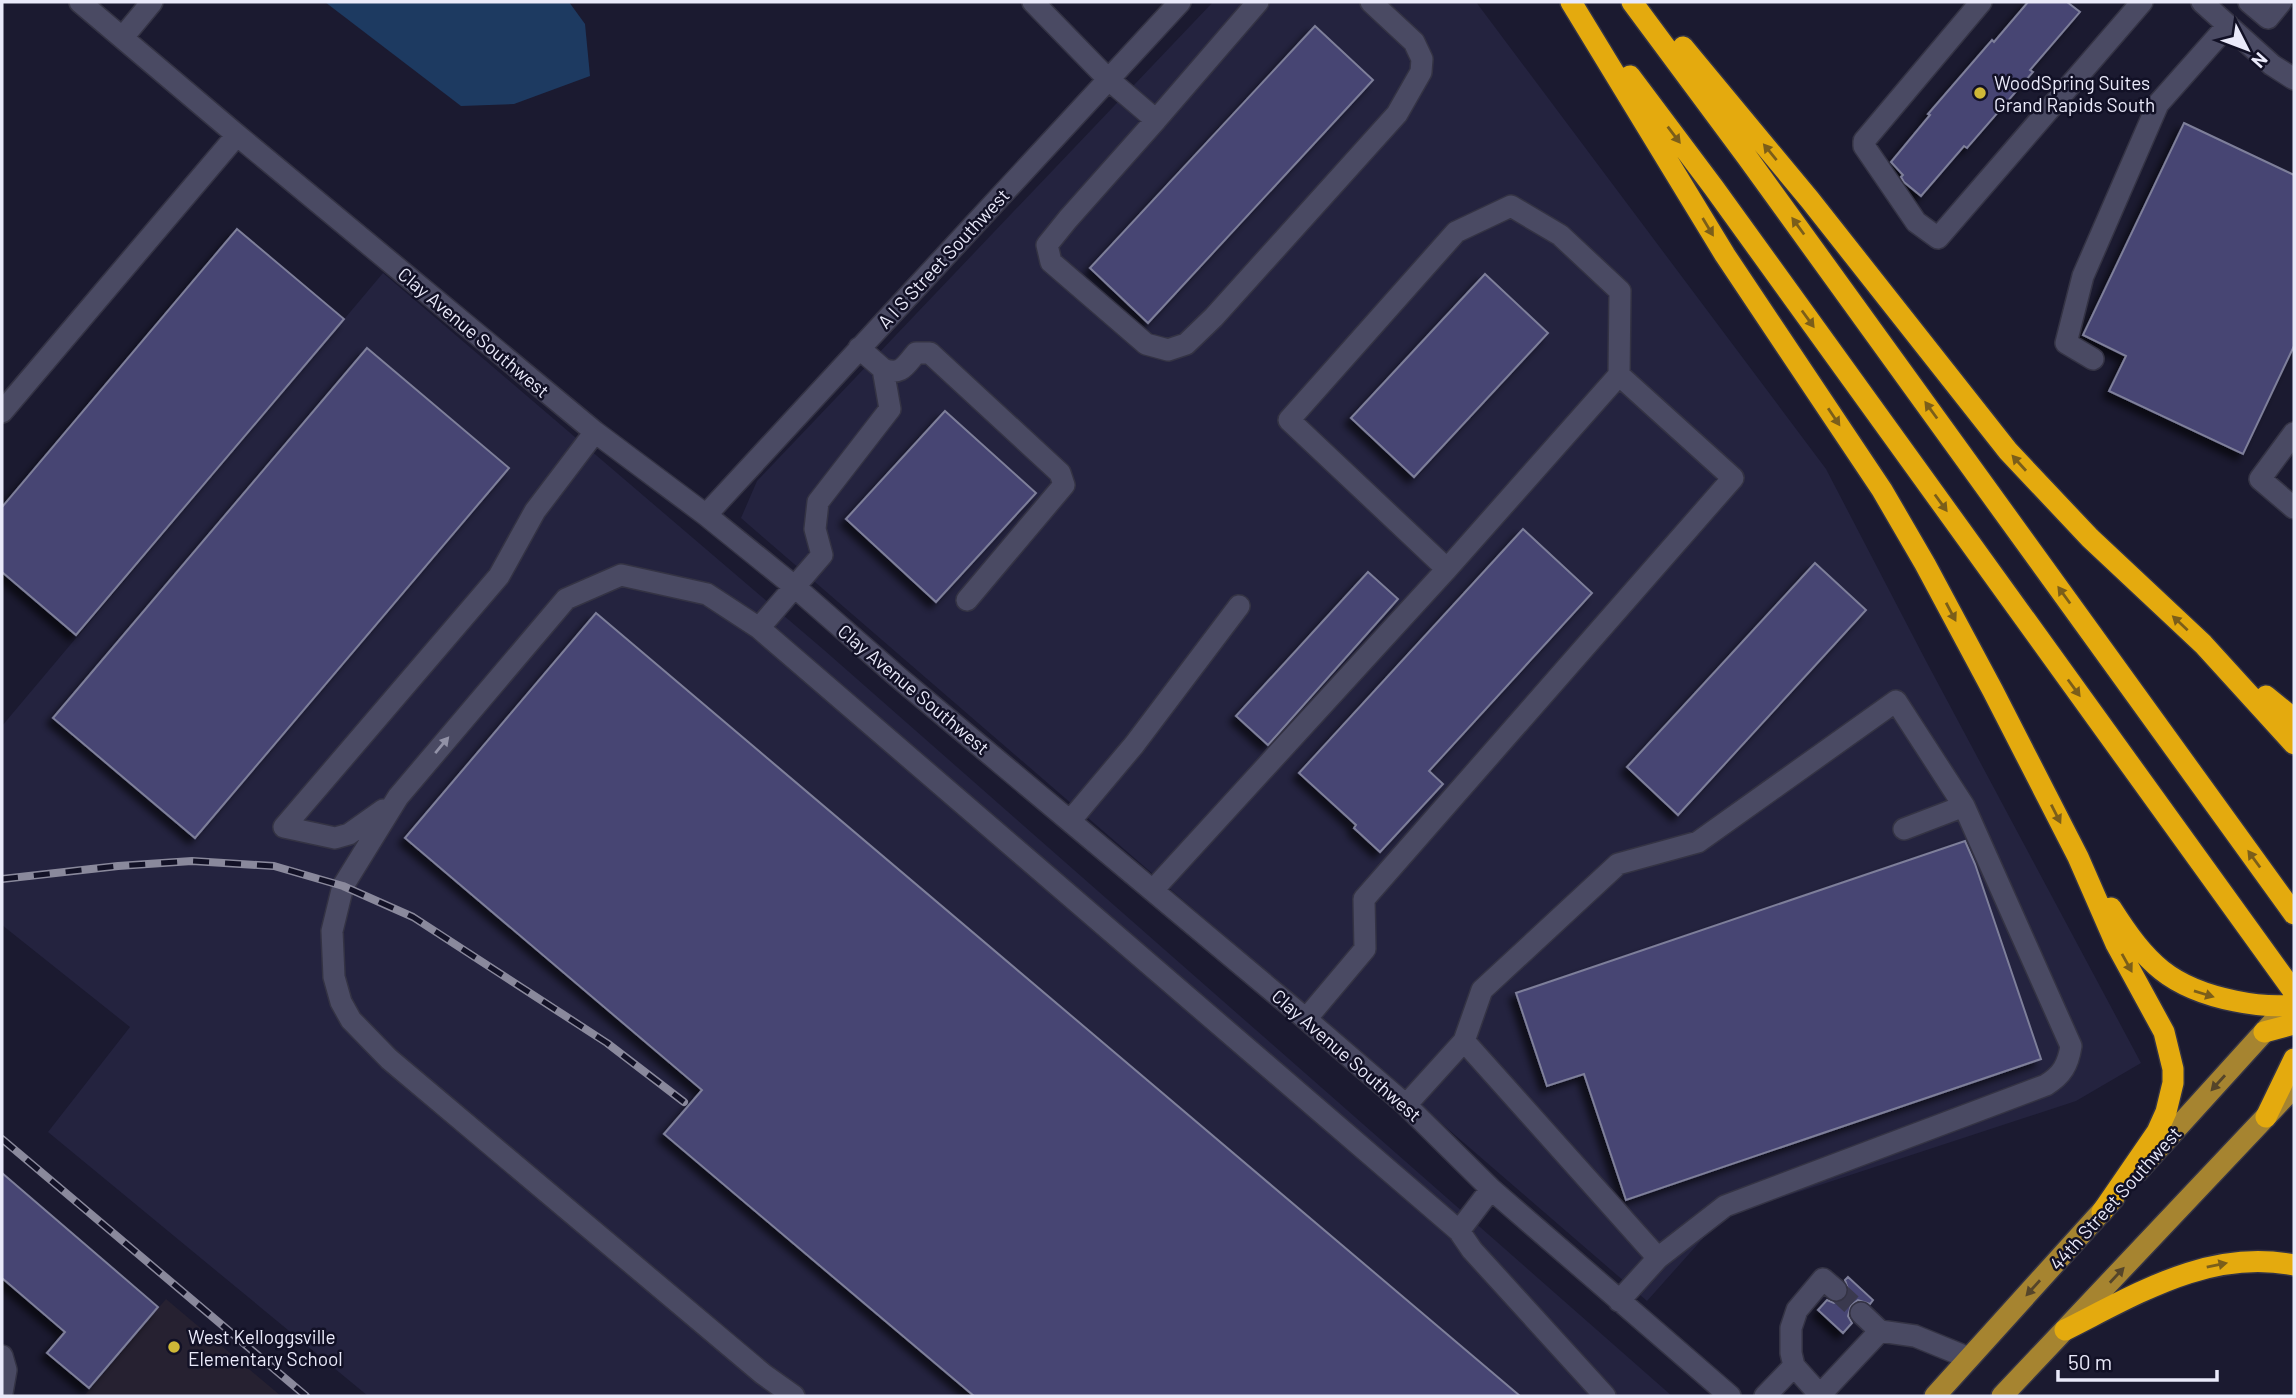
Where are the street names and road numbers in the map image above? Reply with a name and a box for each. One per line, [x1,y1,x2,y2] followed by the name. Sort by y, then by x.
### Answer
[872,183,1014,333] street label: A I S Street Southwest
[394,262,554,402] street label: Clay Avenue Southwest
[834,619,994,759] street label: Clay Avenue Southwest
[1268,984,1426,1126] street label: Clay Avenue Southwest
[2044,1121,2186,1275] street label: 44th Street Southwest

